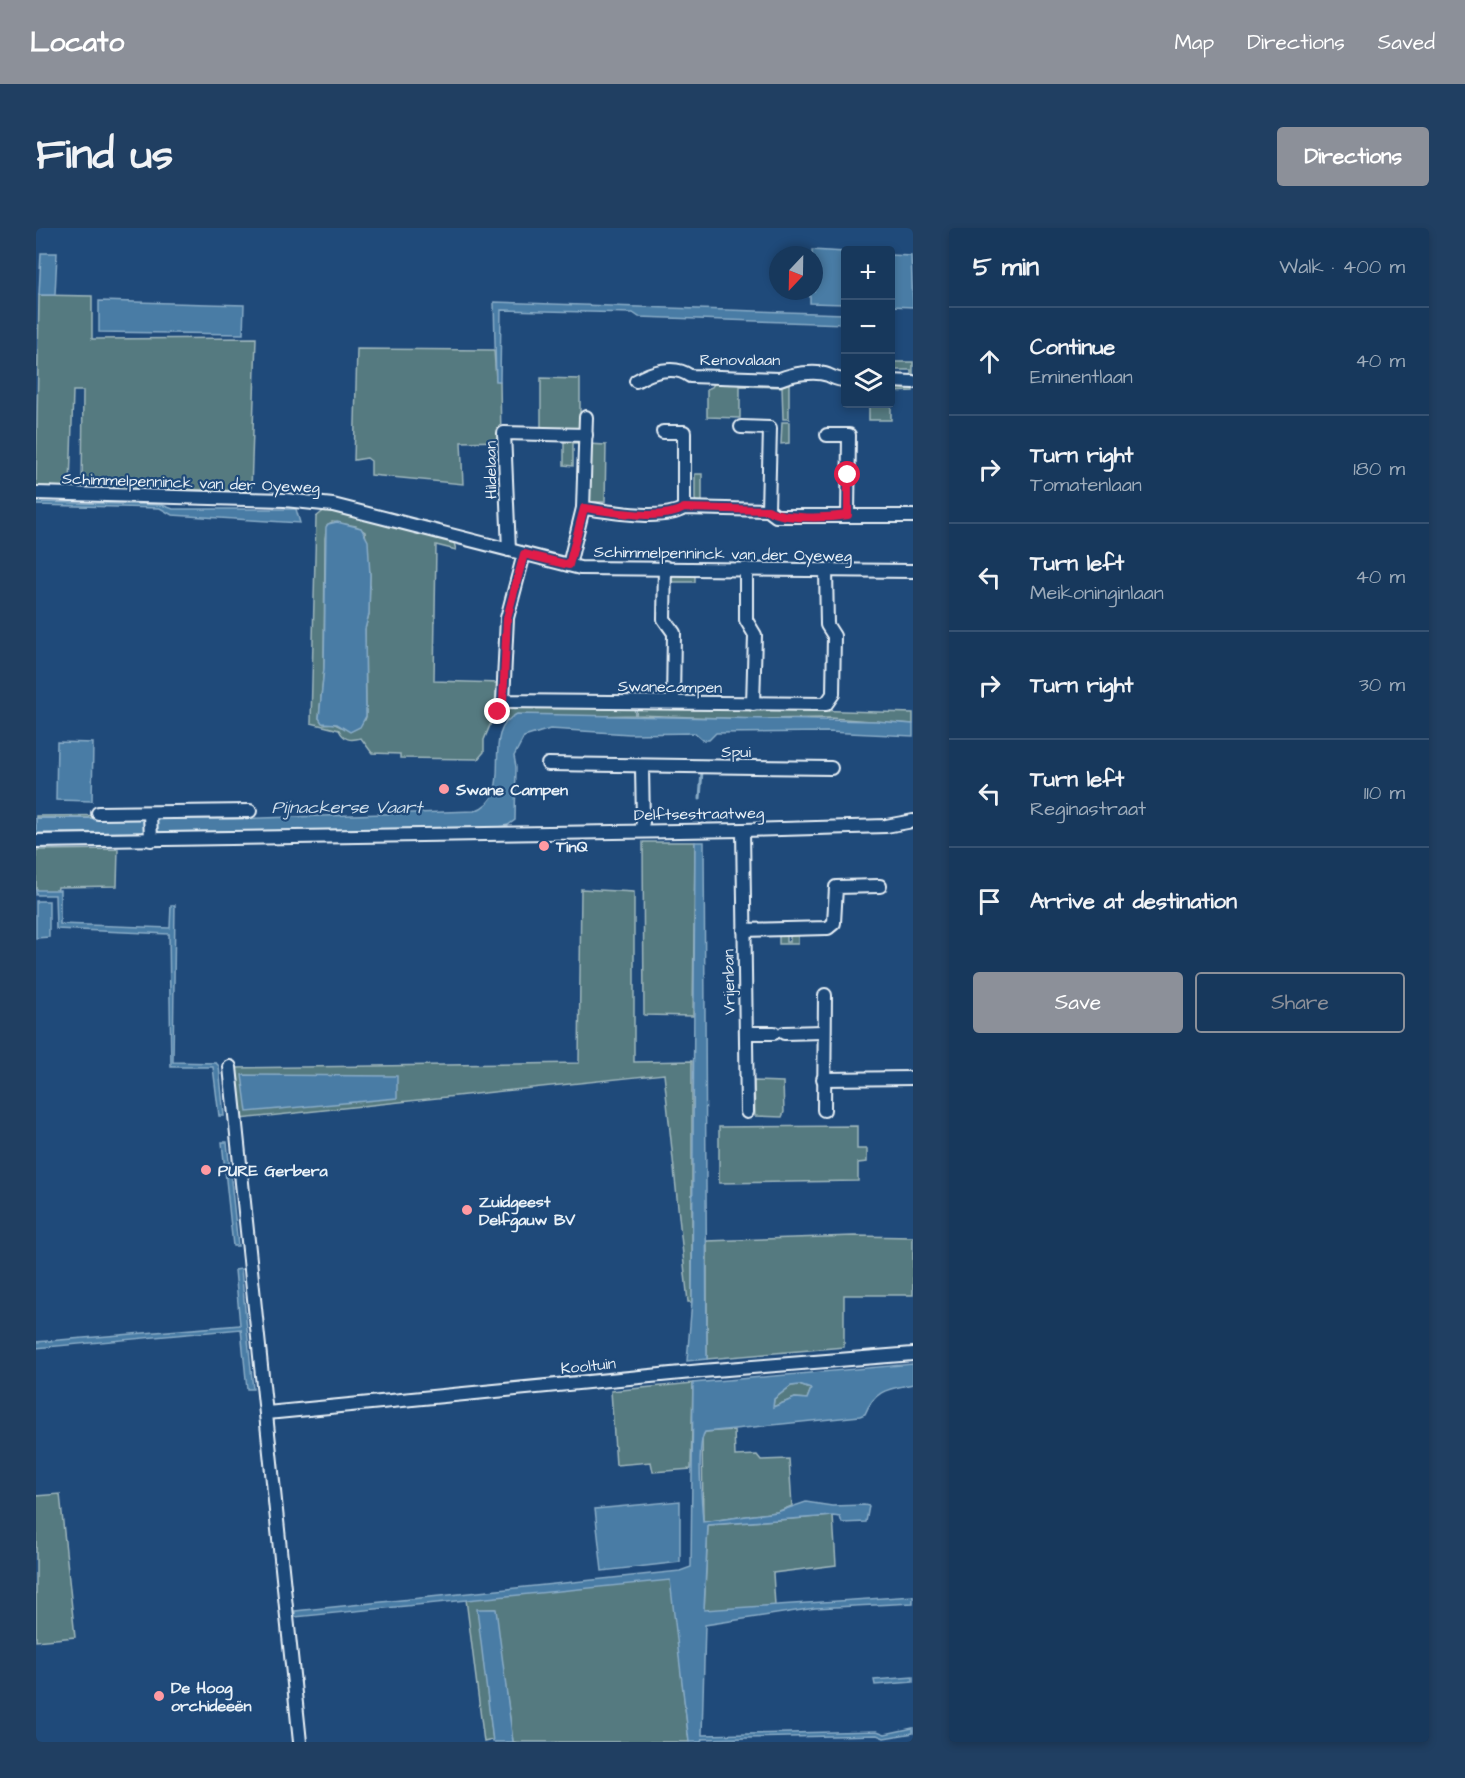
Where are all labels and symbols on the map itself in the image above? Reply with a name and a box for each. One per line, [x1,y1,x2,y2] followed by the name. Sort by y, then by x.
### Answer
[769,246,823,300] north arrow
[700,349,780,371] street label: Renovalaan
[479,441,503,499] street label: Hildelaan
[834,461,860,487] route start
[62,468,320,499] street label: Schimmelpenninck van der Oyeweg
[594,541,852,568] street label: Schimmelpenninck van der Oyeweg
[618,675,722,699] street label: Swanecampen
[484,698,510,724] route end
[721,741,751,763] street label: Spui
[455,779,568,801] place label: Swane Campen
[437,782,451,796] marker: Swane Campen
[272,795,424,820] water label: Pijnackerse Vaart
[634,802,764,827] street label: Delftsestraatweg
[555,836,588,858] place label: TinQ
[537,839,551,853] marker: TinQ
[717,949,741,1015] street label: Vrijenban
[218,1160,329,1182] place label: PURE Gerbera
[199,1163,213,1177] marker: PURE Gerbera
[479,1191,576,1233] place label: Zuidgeest Delfgauw BV
[460,1203,474,1217] marker: Zuidgeest Delfgauw BV
[559,1352,617,1380] street label: Kooltuin
[171,1677,251,1717] place label: De Hoog orchideeën
[152,1689,166,1703] marker: De Hoog orchideeën

